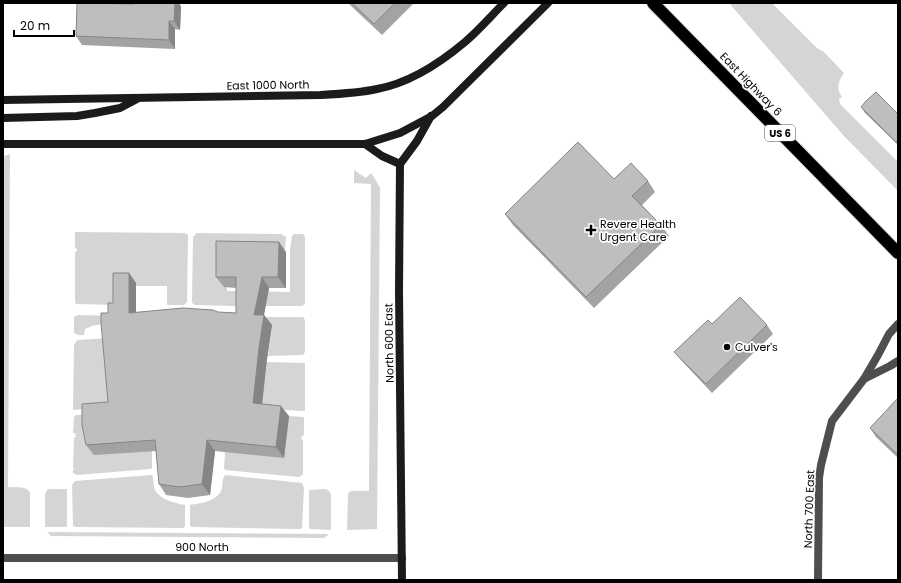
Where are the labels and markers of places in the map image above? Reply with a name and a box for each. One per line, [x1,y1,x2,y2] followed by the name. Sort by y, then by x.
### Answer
[600,216,676,245] place label: Revere Health Urgent Care
[585,224,597,236] marker: Revere Health Urgent Care
[735,339,778,355] place label: Culver's
[722,342,732,352] marker: Culver's

